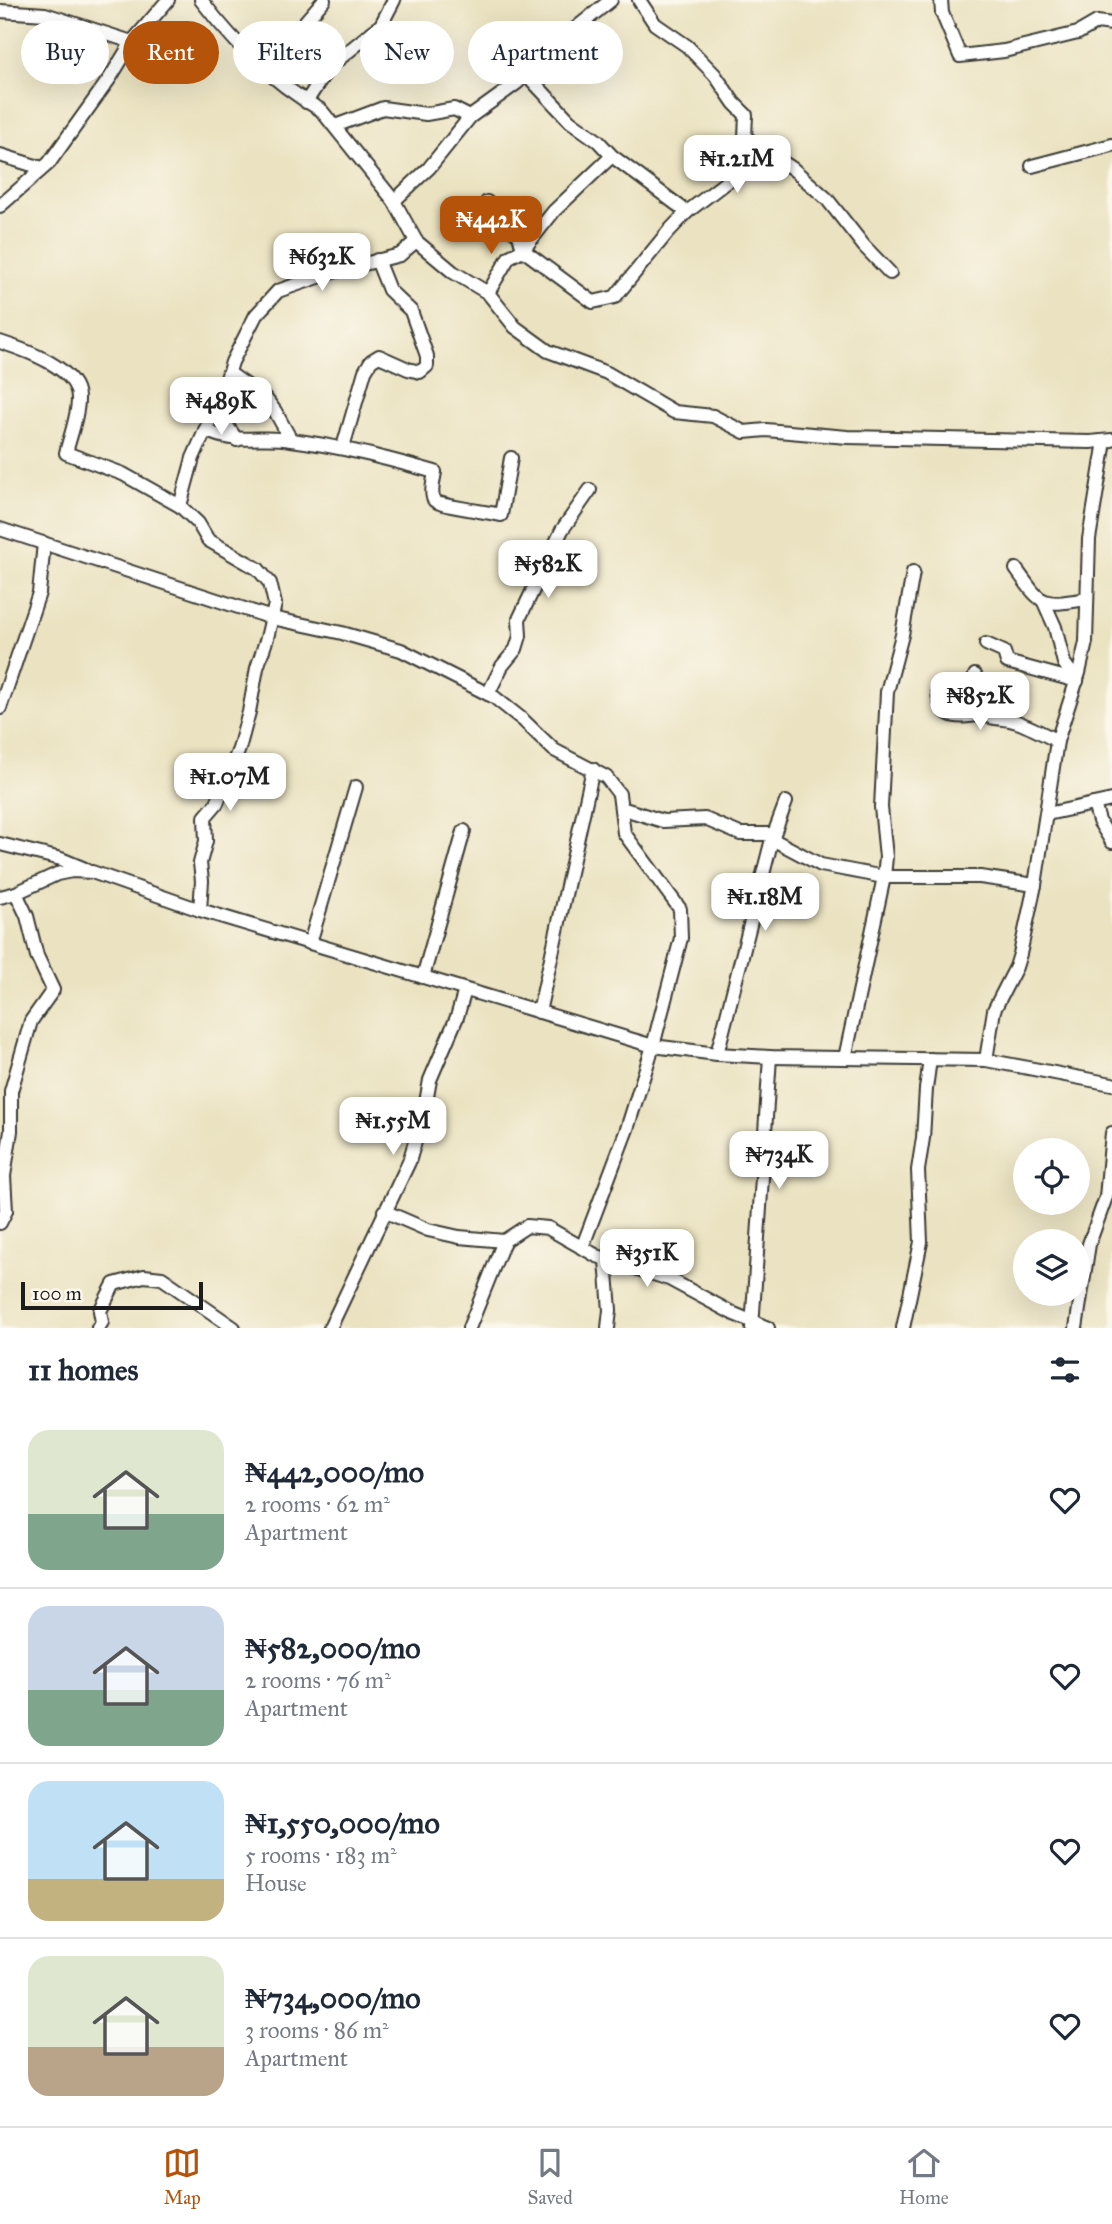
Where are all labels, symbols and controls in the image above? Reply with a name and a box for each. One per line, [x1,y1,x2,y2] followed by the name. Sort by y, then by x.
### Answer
[21,21,109,84] chip: Buy
[123,21,219,84] chip: Rent
[233,21,346,84] chip: Filters
[360,21,454,84] chip: New
[468,21,623,84] chip: Apartment
[680,136,794,195] pin: ₦1.21M
[700,144,774,172] text: ₦1.21M
[442,196,540,256] pin: ₦442K
[456,205,526,233] text: ₦442K
[273,233,371,293] pin: ₦632K
[289,242,355,270] text: ₦632K
[172,378,270,437] pin: ₦489K
[186,386,256,414] text: ₦489K
[499,540,597,600] pin: ₦582K
[514,549,582,577] text: ₦582K
[931,672,1029,732] pin: ₦852K
[946,681,1014,709] text: ₦852K
[173,754,287,813] pin: ₦1.07M
[190,762,270,790] text: ₦1.07M
[708,874,822,933] pin: ₦1.18M
[727,882,803,910] text: ₦1.18M
[336,1098,450,1157] pin: ₦1.55M
[355,1106,431,1134] text: ₦1.55M
[730,1132,828,1191] pin: ₦734K
[1013,1138,1090,1306] map controls
[1013,1138,1090,1215] button: locate
[745,1140,813,1168] text: ₦734K
[1013,1229,1090,1306] button: layers
[598,1230,696,1289] pin: ₦351K
[616,1238,678,1266] text: ₦351K
[21,1279,203,1311] scale bar
[32,1282,82,1305] text: 100 m
[1046,1351,1084,1389] icon: filters
[28,1352,139,1388] text: 11 homes
[245,1454,424,1490] text: ₦442,000/mo
[84,1458,168,1542] icon: home
[1046,1481,1084,1519] icon: heart
[245,1490,390,1518] text: 2 rooms · 62 m²
[245,1518,348,1546] text: Apartment
[245,1630,421,1666] text: ₦582,000/mo
[84,1634,168,1718] icon: home
[1046,1657,1084,1695] icon: heart
[245,1666,391,1694] text: 2 rooms · 76 m²
[245,1694,348,1722] text: Apartment
[245,1805,440,1841] text: ₦1,550,000/mo
[84,1809,168,1893] icon: home
[1046,1832,1084,1870] icon: heart
[245,1841,397,1869] text: 5 rooms · 183 m²
[245,1869,307,1897] text: House
[245,1980,421,2016] text: ₦734,000/mo
[84,1984,168,2068] icon: home
[1046,2007,1084,2045] icon: heart
[245,2016,389,2044] text: 3 rooms · 86 m²
[245,2044,348,2072] text: Apartment
[163,2144,201,2209] tab: Map
[528,2144,573,2209] tab: Saved
[899,2144,949,2209] tab: Home

